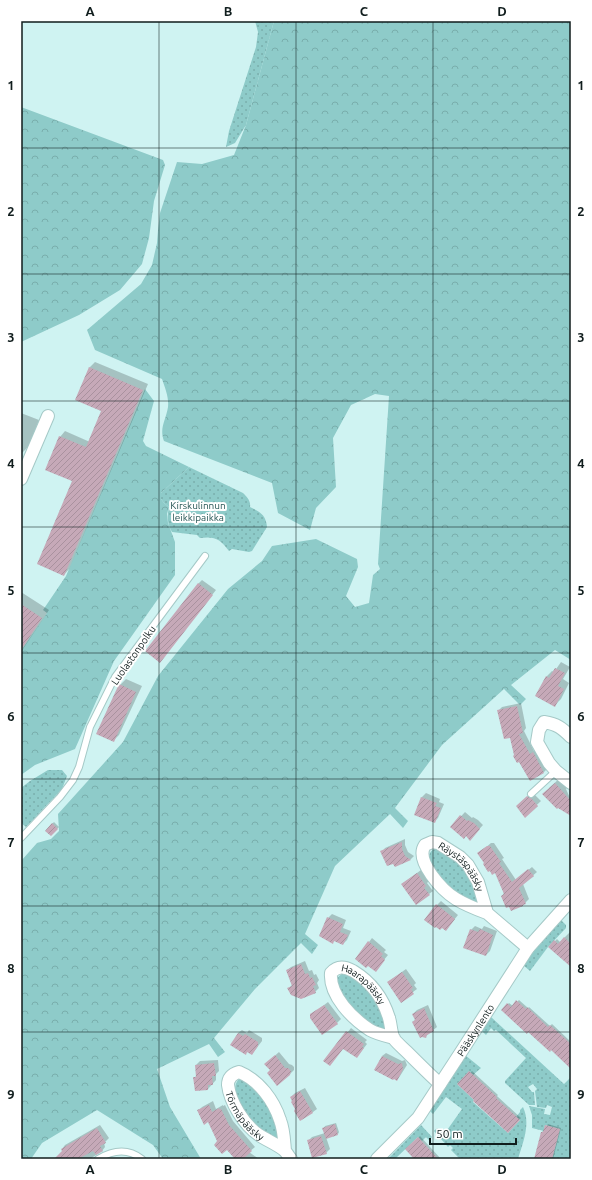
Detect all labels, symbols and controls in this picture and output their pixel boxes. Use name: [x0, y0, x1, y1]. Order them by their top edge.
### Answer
text: A: [85, 4, 95, 18]
text: B: [224, 4, 233, 18]
text: C: [360, 4, 369, 18]
text: D: [497, 4, 507, 18]
text: 1: [7, 78, 15, 92]
text: 1: [577, 78, 585, 92]
text: 2: [7, 204, 15, 218]
text: 2: [577, 204, 585, 218]
text: 3: [7, 330, 15, 344]
text: 3: [577, 330, 585, 344]
text: 4: [7, 456, 15, 470]
text: 4: [577, 456, 585, 470]
park label: Kirskulinnun leikkipaikka: [170, 500, 226, 523]
text: 5: [7, 583, 15, 597]
text: 5: [577, 583, 585, 597]
street label: Luolastonpolku: [109, 624, 158, 687]
text: 6: [7, 709, 15, 723]
text: 6: [577, 709, 585, 723]
text: 7: [7, 835, 15, 849]
text: 7: [577, 835, 585, 849]
street label: Räystäspääsky: [437, 840, 485, 893]
text: 8: [7, 961, 15, 975]
text: 8: [577, 961, 585, 975]
street label: Haarapääsky: [340, 962, 388, 1006]
street label: Pääskynlento: [455, 1002, 497, 1058]
text: 9: [7, 1087, 15, 1101]
text: 9: [577, 1087, 585, 1101]
street label: Törmäpääsky: [223, 1090, 266, 1143]
scale bar: [430, 1120, 516, 1146]
text: 50 m: [436, 1127, 463, 1140]
text: A: [85, 1162, 95, 1176]
text: B: [224, 1162, 233, 1176]
text: C: [360, 1162, 369, 1176]
text: D: [497, 1162, 507, 1176]

